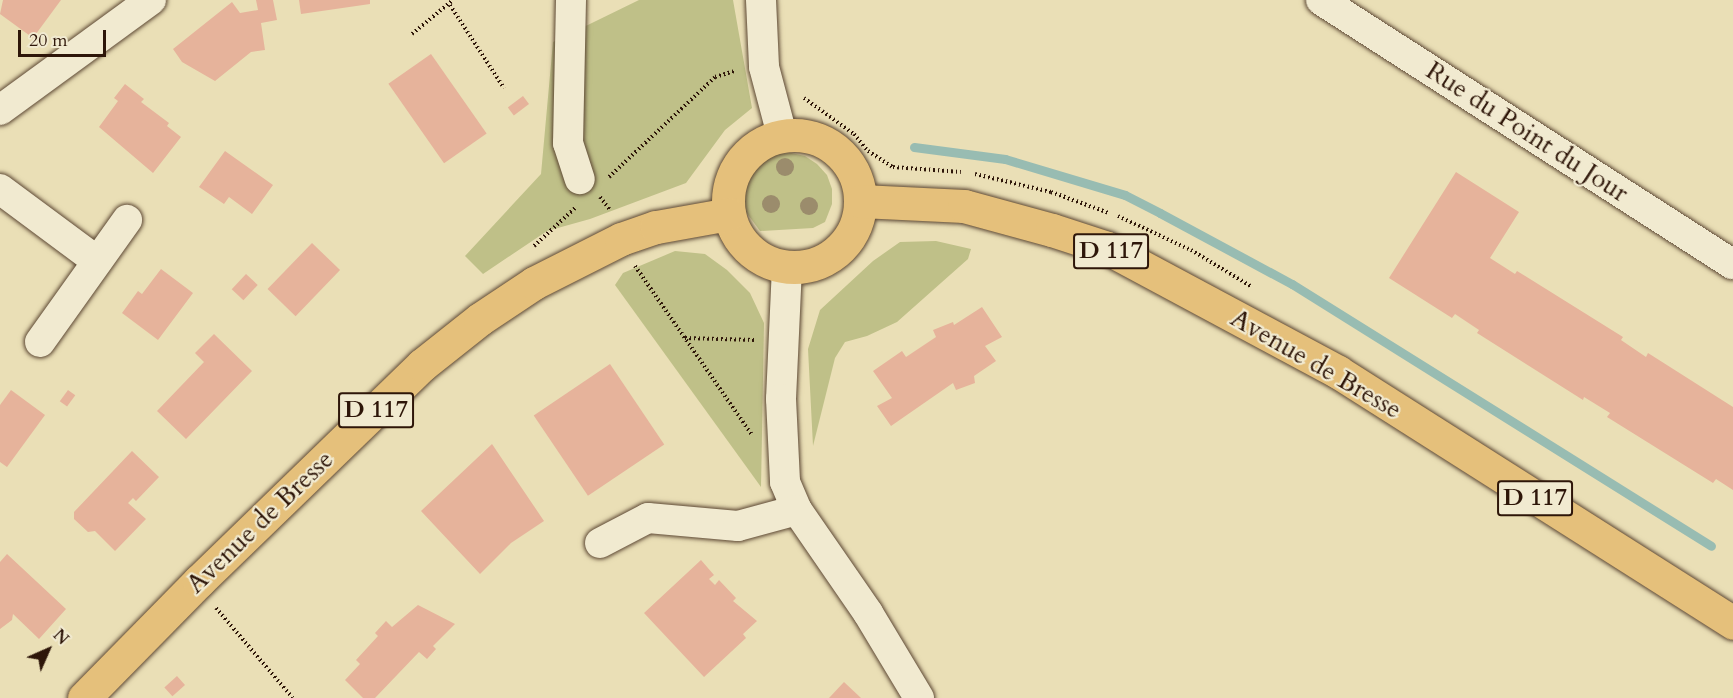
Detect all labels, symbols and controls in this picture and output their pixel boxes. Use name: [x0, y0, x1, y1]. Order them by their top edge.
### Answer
scale bar: [21, 18, 110, 56]
text: 20 m: [29, 28, 68, 53]
street label: Rue du Point du Jour: [1420, 55, 1634, 209]
road number: D 117: [1072, 230, 1150, 272]
street label: Avenue de Bresse: [1225, 302, 1407, 426]
road number: D 117: [337, 389, 415, 431]
street label: Avenue de Bresse: [180, 444, 340, 600]
road number: D 117: [1496, 477, 1574, 519]
north arrow: [18, 620, 78, 680]
text: N: [48, 625, 73, 650]

